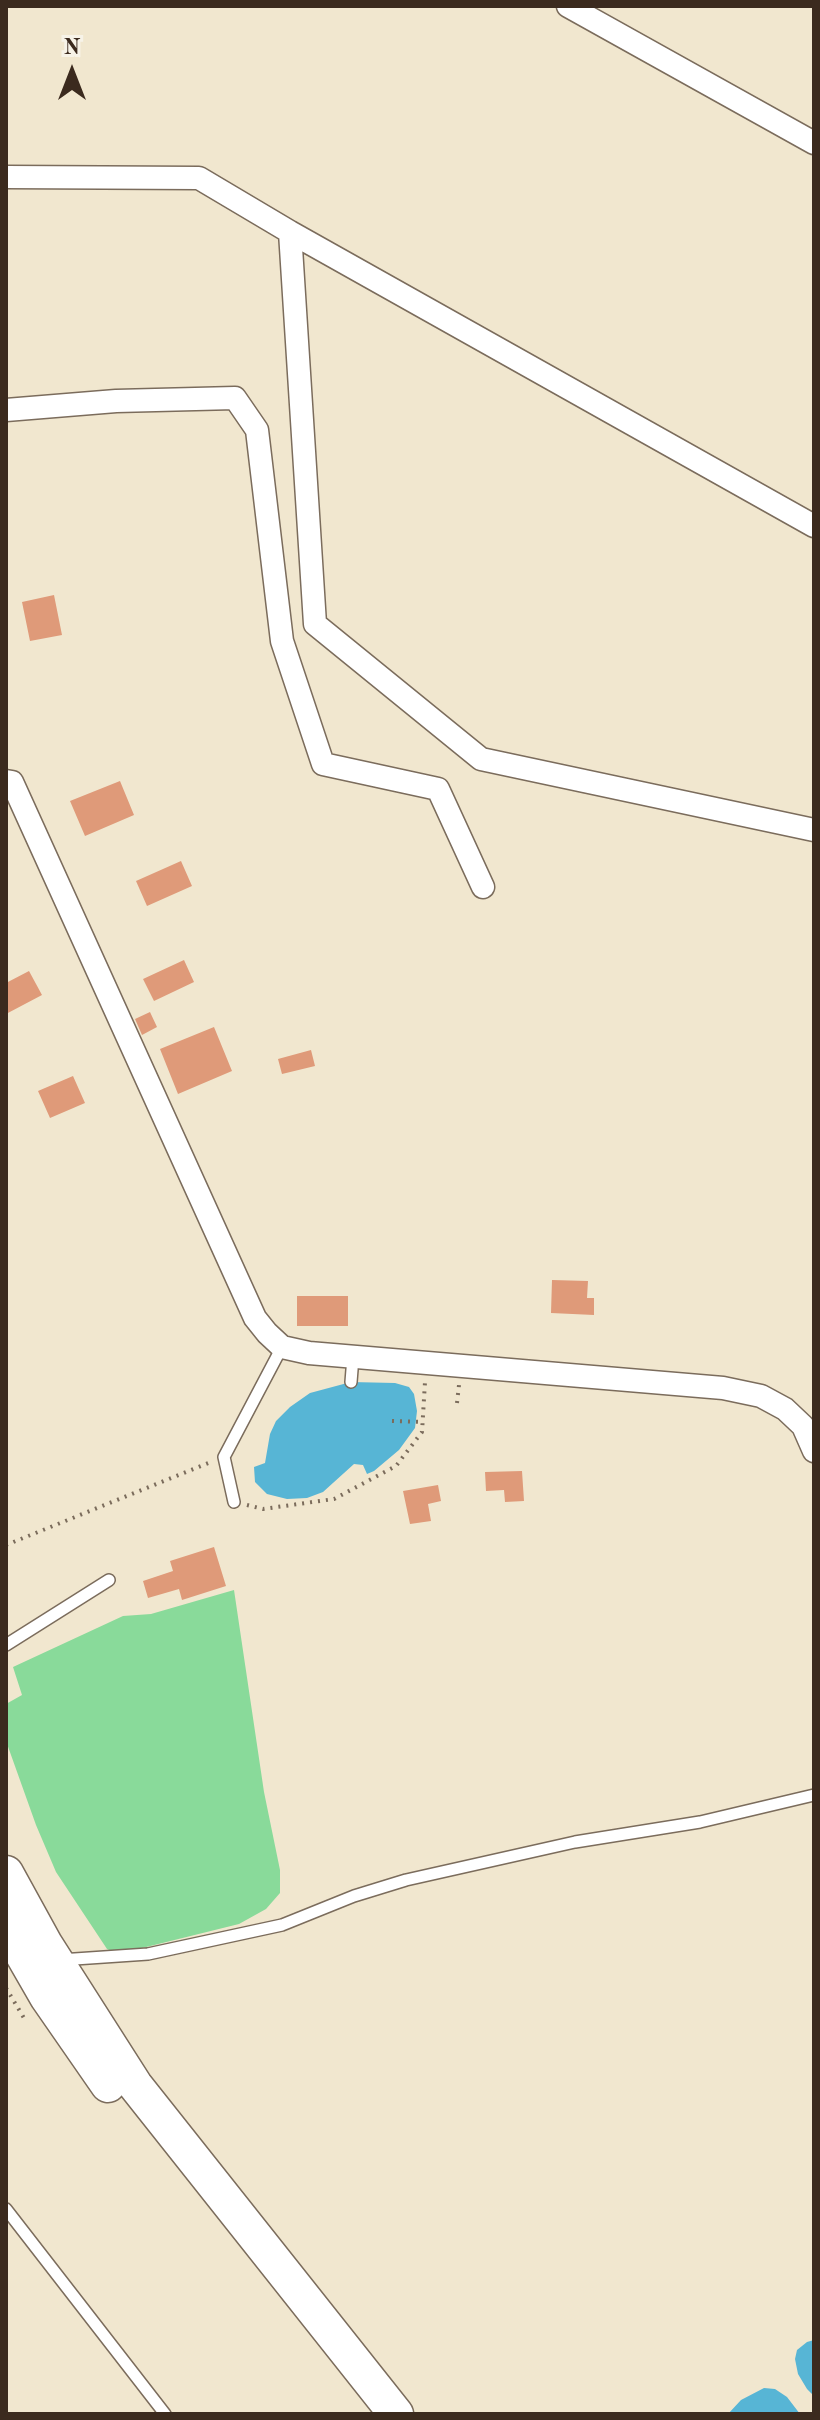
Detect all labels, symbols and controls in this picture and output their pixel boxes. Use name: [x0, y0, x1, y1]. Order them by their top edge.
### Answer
north arrow: [32, 32, 112, 112]
text: N: [64, 37, 80, 59]

